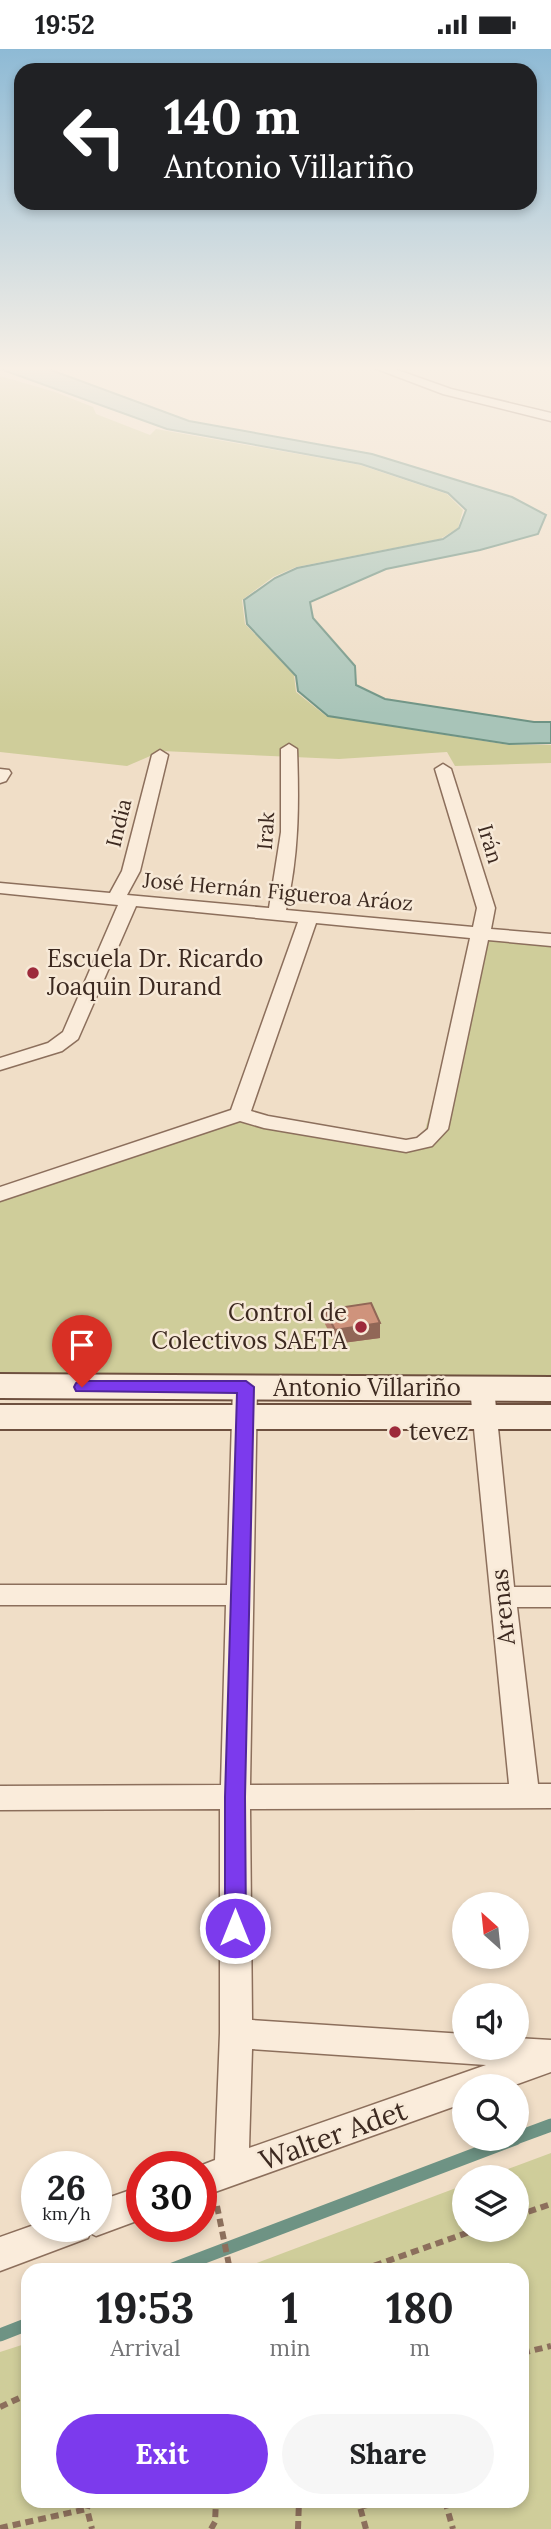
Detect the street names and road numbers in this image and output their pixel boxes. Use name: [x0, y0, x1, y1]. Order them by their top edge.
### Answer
street label: India: [99, 796, 138, 850]
street label: Irak: [251, 810, 280, 851]
street label: Irán: [472, 821, 509, 867]
street label: José Hernán Figueroa Aráoz: [141, 866, 414, 917]
street label: Antonio Villariño: [272, 1372, 461, 1403]
street label: Arenas: [483, 1567, 522, 1648]
street label: Walter Adet: [254, 2092, 412, 2178]

